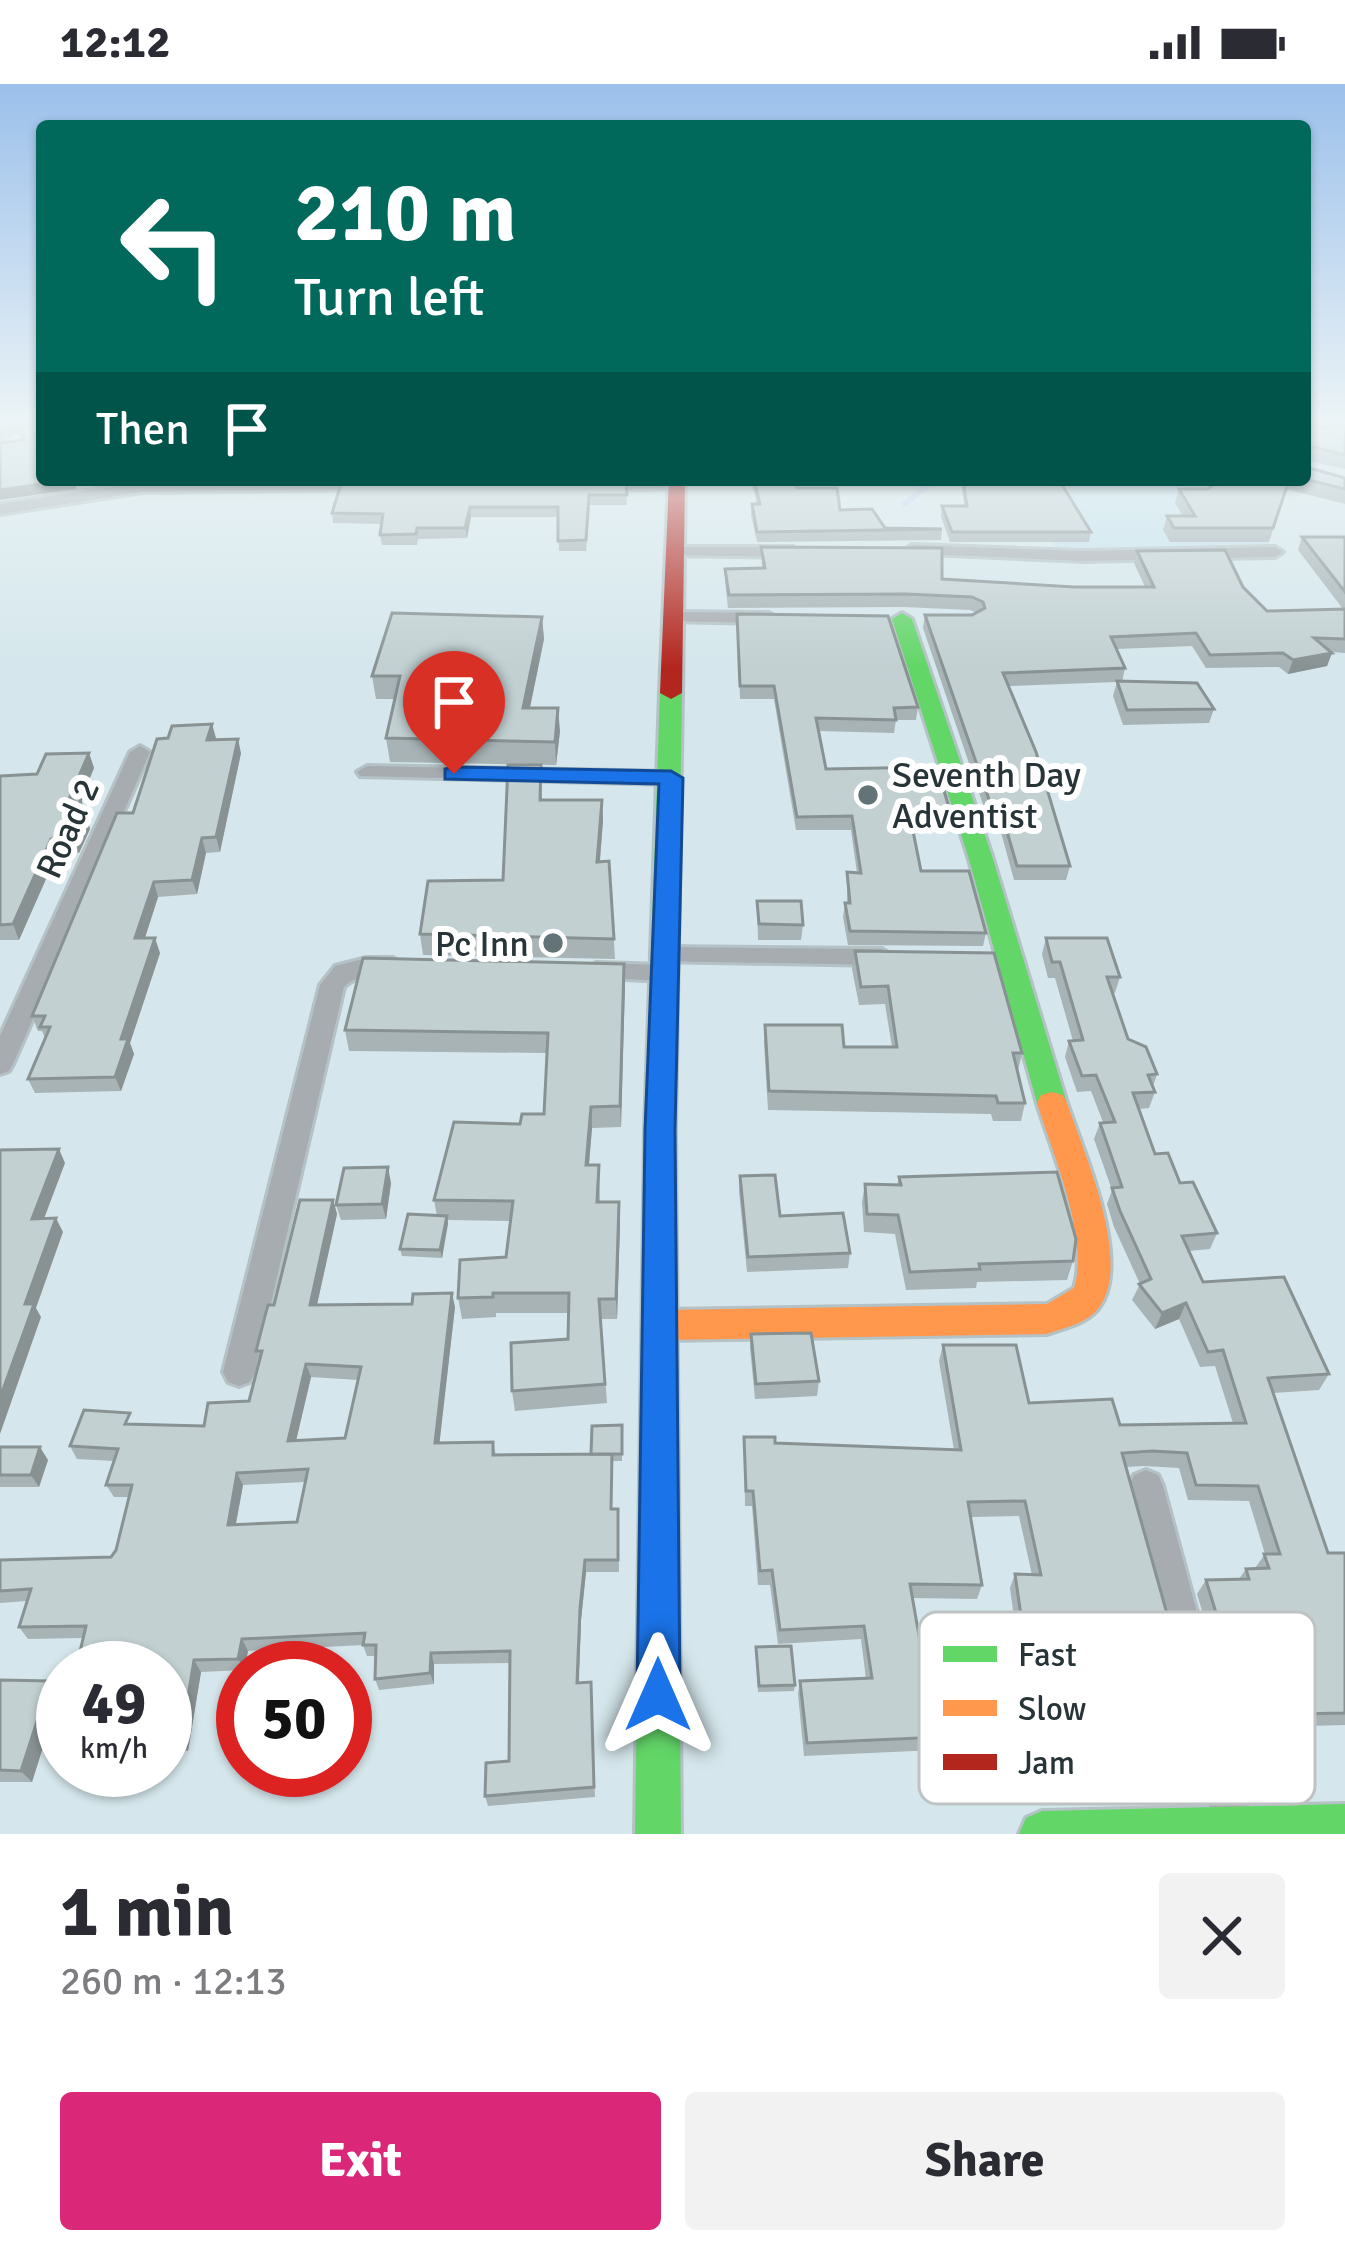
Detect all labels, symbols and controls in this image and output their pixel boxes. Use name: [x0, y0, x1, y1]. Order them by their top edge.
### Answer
text: 12:12: [60, 15, 170, 70]
text: 210 m: [294, 161, 516, 265]
icon: left: [96, 168, 252, 324]
text: Turn left: [294, 264, 484, 331]
icon: arrive: [214, 396, 280, 462]
text: Then: [96, 402, 190, 457]
pin: [403, 651, 505, 774]
icon: arrive: [421, 669, 487, 735]
place label: Seventh Day Adventist: [892, 753, 1081, 839]
street label: Road 2: [27, 772, 110, 885]
marker: Seventh Day Adventist: [855, 782, 881, 808]
place label: Pc Inn: [435, 922, 529, 967]
marker: Pc Inn: [540, 930, 566, 956]
legend: [919, 1612, 1315, 1804]
position arrow: [595, 1632, 721, 1758]
text: Fast: [1018, 1635, 1077, 1676]
speed limit sign: 50: [216, 1641, 372, 1797]
text: 49: [82, 1667, 146, 1741]
text: Slow: [1018, 1689, 1087, 1730]
text: km/h: [80, 1730, 148, 1767]
text: Jam: [1018, 1743, 1075, 1784]
text: 1 min: [60, 1867, 234, 1956]
button: close: [1159, 1873, 1285, 1999]
text: 260 m · 12:13: [60, 1957, 287, 2005]
button: Exit: [60, 2092, 661, 2230]
button: Share: [685, 2092, 1285, 2230]

